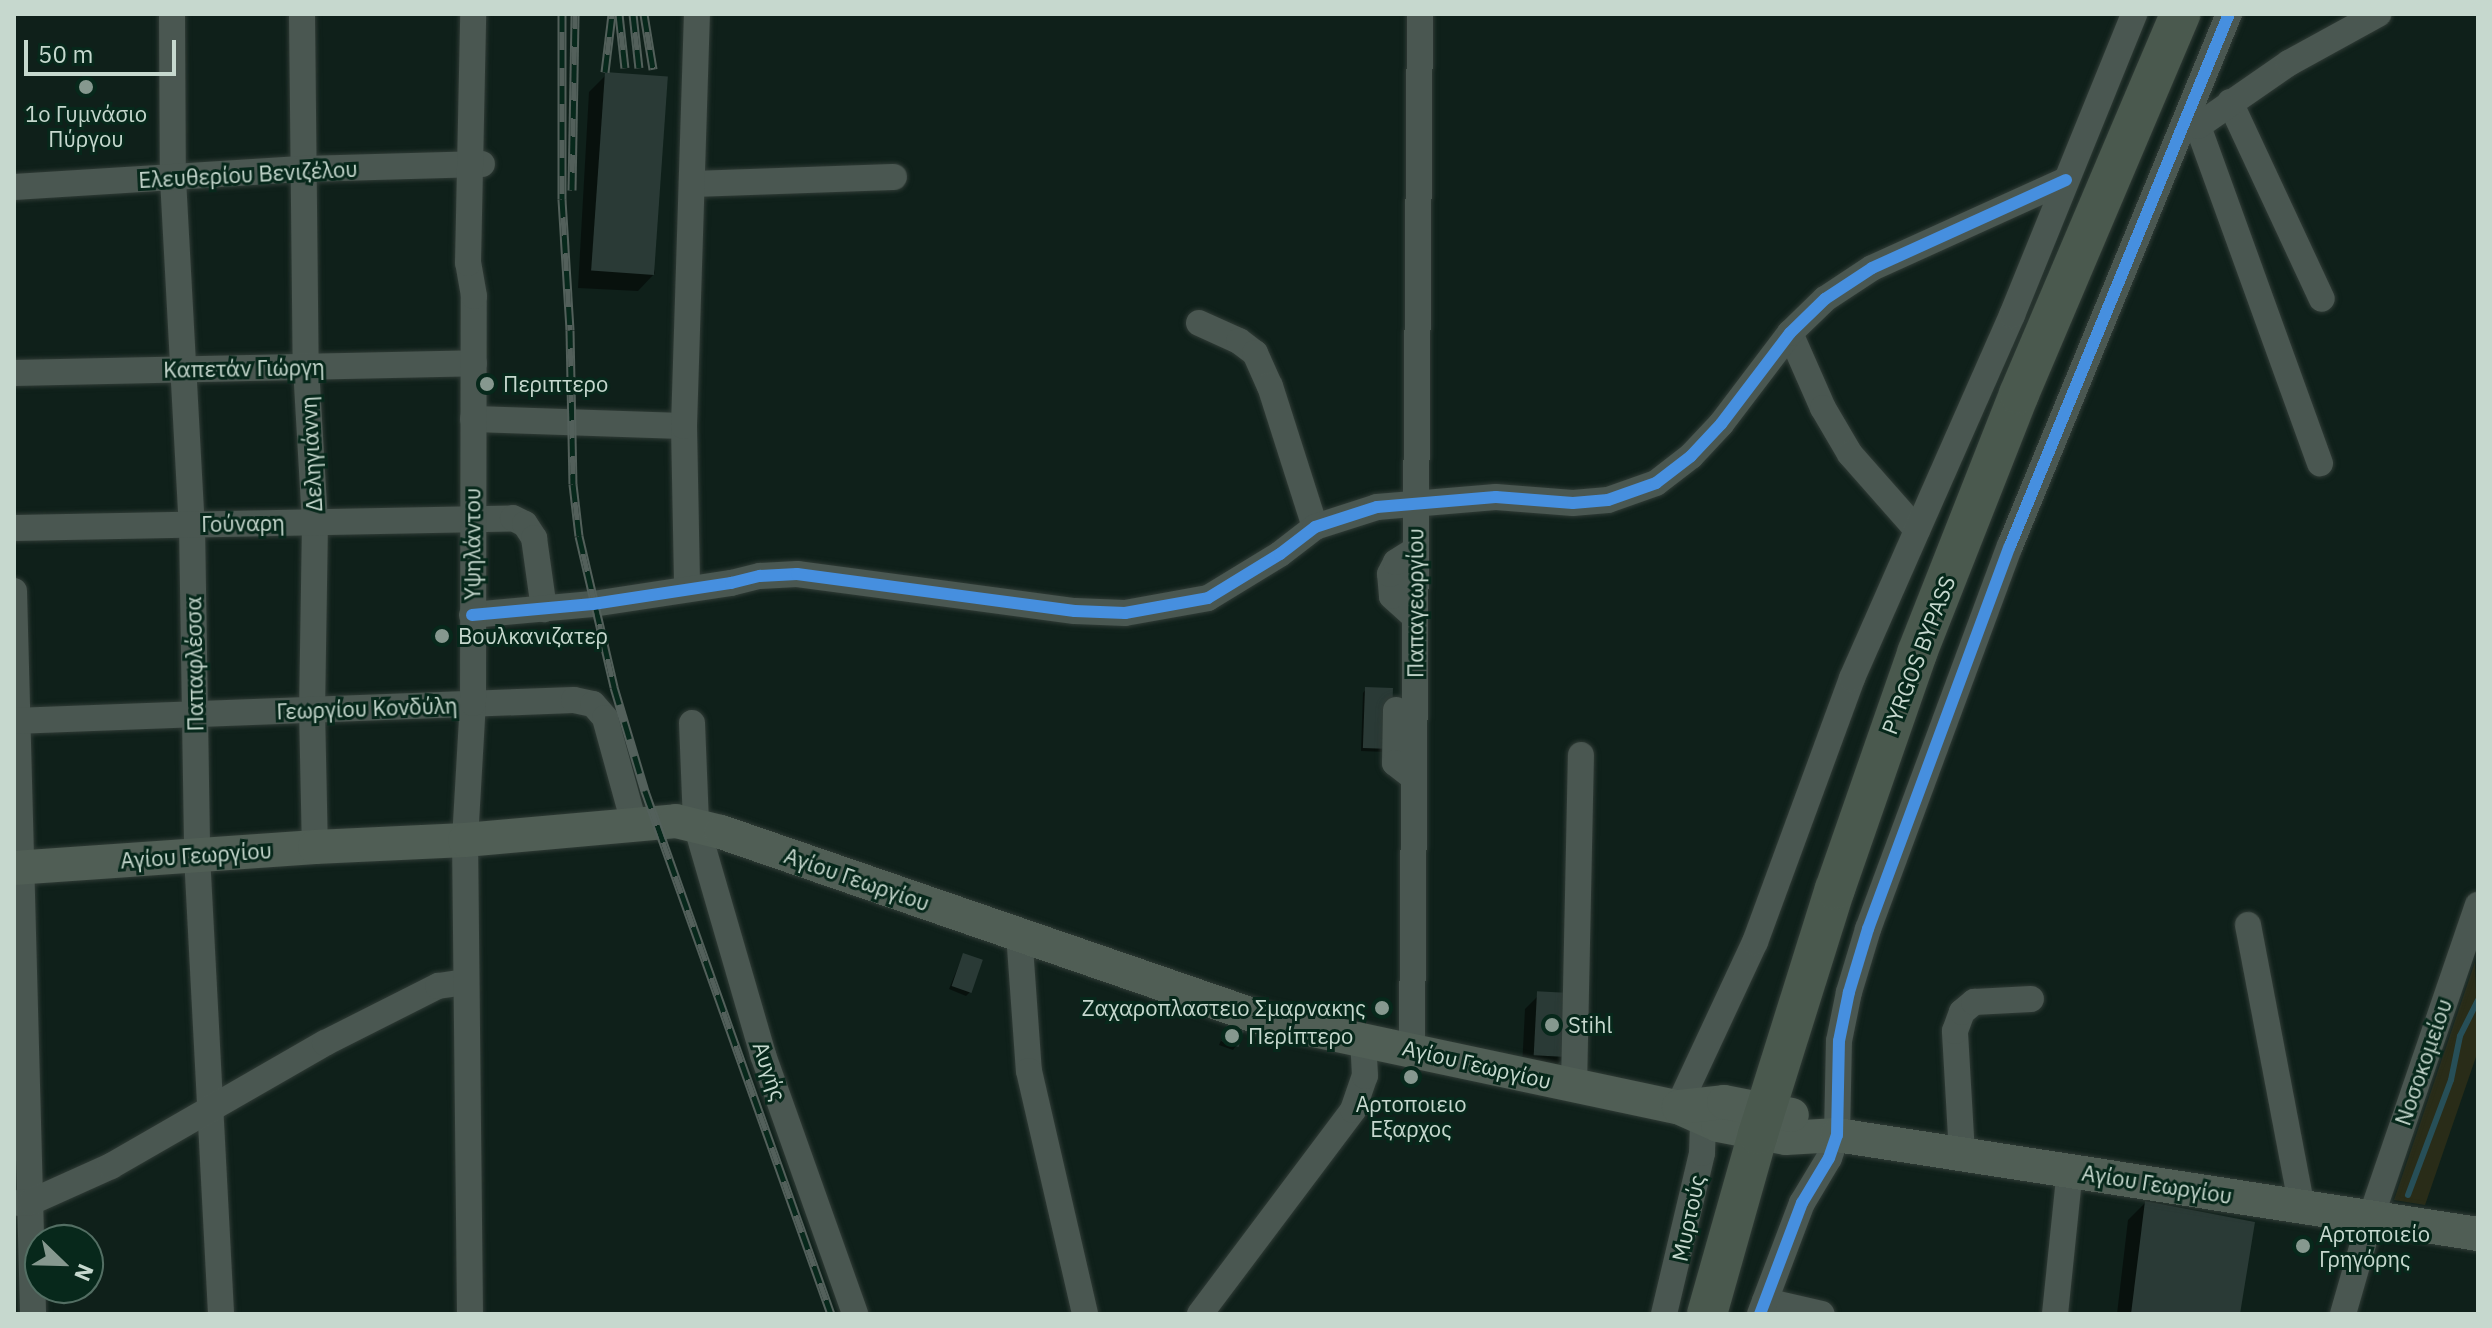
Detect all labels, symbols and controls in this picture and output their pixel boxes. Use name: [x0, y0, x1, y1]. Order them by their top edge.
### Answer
scale bar: [28, 24, 180, 74]
text: 50 m: [38, 38, 93, 70]
marker: 1ο Γυμνάσιο Πύργου: [77, 78, 95, 96]
place label: 1ο Γυμνάσιο Πύργου: [25, 100, 147, 152]
street label: Ελευθερίου Βενιζέλου: [138, 155, 358, 193]
street label: Καπετάν Γιώργη: [163, 353, 325, 383]
place label: Περιπτερο: [503, 371, 608, 397]
marker: Περιπτερο: [478, 375, 496, 393]
street label: Δεληγιάννη: [295, 395, 327, 513]
street label: Υψηλάντου: [459, 488, 485, 600]
street label: Γούναρη: [201, 509, 285, 537]
street label: Παπαγεωργίου: [1402, 528, 1428, 678]
street label: PYRGOS BYPASS: [1876, 572, 1960, 738]
street label: Παπαφλέσσα: [180, 596, 208, 732]
place label: Βουλκανιζατερ: [458, 623, 608, 649]
marker: Βουλκανιζατερ: [433, 627, 451, 645]
street label: Γεωργίου Κονδύλη: [276, 692, 458, 724]
street label: Αγίου Γεωργίου: [119, 837, 273, 873]
street label: Αγίου Γεωργίου: [781, 842, 933, 916]
place label: Ζαχαροπλαστειο Σμαρνακης: [1082, 995, 1366, 1021]
street label: Νοσοκομείου: [2389, 995, 2457, 1129]
marker: Ζαχαροπλαστειο Σμαρνακης: [1373, 999, 1391, 1017]
place label: Stihl: [1568, 1012, 1612, 1038]
marker: Stihl: [1543, 1016, 1561, 1034]
place label: Περίπτερο: [1248, 1023, 1353, 1049]
marker: Περίπτερο: [1223, 1027, 1241, 1045]
street label: Αγίου Γεωργίου: [1400, 1034, 1554, 1094]
street label: Αυγής: [748, 1038, 792, 1104]
marker: Αρτοποιειο Εξαρχος: [1402, 1068, 1420, 1086]
place label: Αρτοποιειο Εξαρχος: [1355, 1090, 1467, 1142]
street label: Αγίου Γεωργίου: [2080, 1159, 2234, 1209]
street label: Μυρτούς: [1666, 1172, 1710, 1264]
place label: Αρτοποιείο Γρηγόρης: [2319, 1220, 2430, 1272]
north arrow: [24, 1224, 104, 1304]
marker: Αρτοποιείο Γρηγόρης: [2294, 1237, 2312, 1255]
text: N: [68, 1260, 101, 1286]

